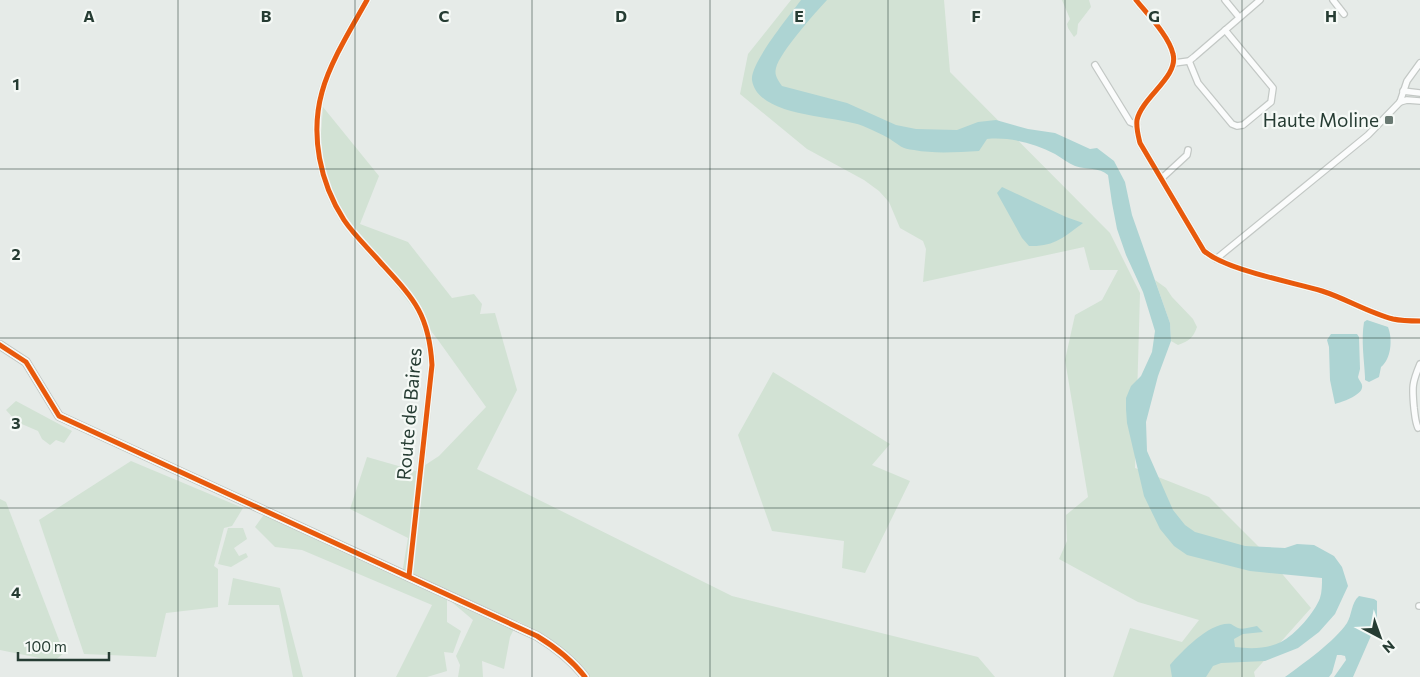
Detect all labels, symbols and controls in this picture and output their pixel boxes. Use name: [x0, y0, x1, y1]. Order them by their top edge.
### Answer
text: A: [83, 6, 95, 25]
text: B: [261, 6, 272, 25]
text: C: [439, 6, 450, 25]
text: D: [615, 6, 627, 25]
text: E: [794, 6, 804, 25]
text: F: [971, 6, 981, 25]
text: G: [1148, 6, 1160, 25]
text: H: [1325, 6, 1337, 25]
text: 1: [12, 74, 20, 93]
place label: Haute Moline: [1263, 108, 1379, 131]
marker: Haute Moline: [1383, 114, 1395, 126]
text: 2: [11, 244, 21, 263]
street label: Route de Baires: [391, 347, 426, 481]
text: 3: [11, 413, 21, 432]
text: 4: [11, 582, 21, 601]
north arrow: [1355, 612, 1405, 662]
scale bar: [18, 630, 109, 662]
text: 100 m: [25, 637, 67, 655]
text: N: [1379, 637, 1398, 657]

